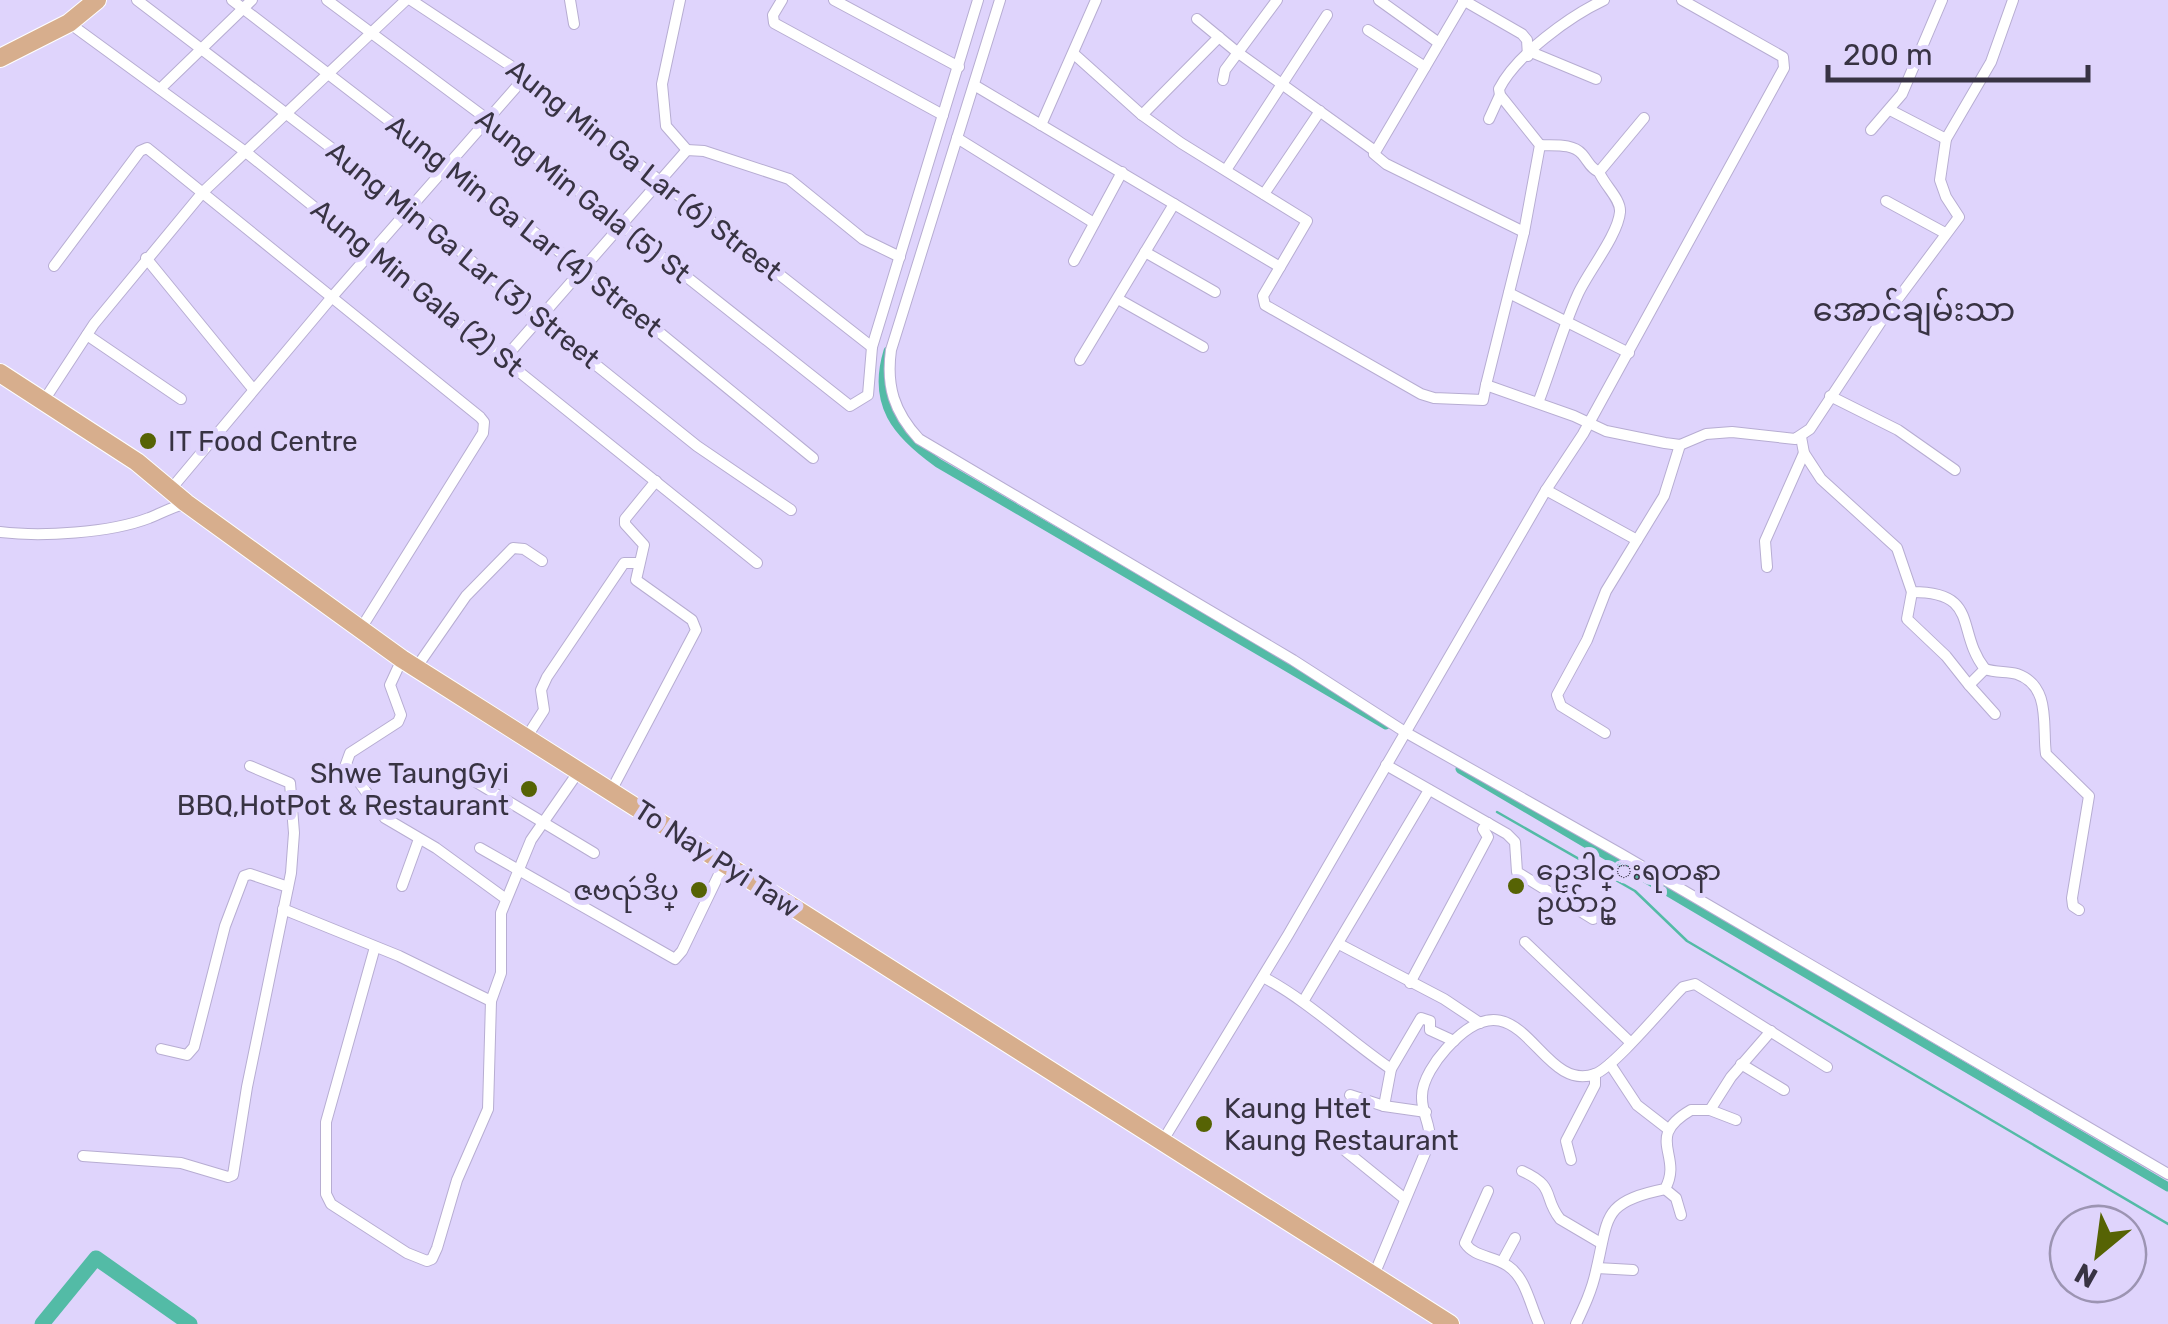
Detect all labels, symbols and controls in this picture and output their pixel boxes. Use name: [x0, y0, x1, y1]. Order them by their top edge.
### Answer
scale bar: [1828, 20, 2088, 82]
text: 200 m: [1843, 37, 1933, 73]
street label: Aung Min Ga Lar (6) Street: [500, 52, 788, 288]
street label: Aung Min Gala (5) St: [469, 102, 697, 290]
street label: Aung Min Ga Lar (4) Street: [380, 108, 668, 344]
street label: Aung Min Ga Lar (3) Street: [320, 135, 606, 375]
street label: Aung Min Gala (2) St: [305, 193, 529, 383]
district label: အောင်ချမ်းသာ: [1813, 287, 2015, 336]
place label: IT Food Centre: [168, 425, 358, 458]
marker: IT Food Centre: [137, 430, 159, 452]
place label: Shwe TaungGyi BBQ,HotPot & Restaurant: [177, 757, 509, 822]
marker: Shwe TaungGyi BBQ,HotPot & Restaurant: [518, 778, 540, 800]
street label: To Nay Pyi Taw: [628, 793, 806, 925]
place label: ဥေဒါင္းရတနာ ဥယ်ာဥ္: [1536, 852, 1721, 925]
place label: ဇဗၺဴဒိပ္: [573, 873, 679, 913]
marker: ဥေဒါင္းရတနာ ဥယ်ာဥ္: [1505, 875, 1527, 897]
marker: ဇဗၺဴဒိပ္: [688, 879, 710, 901]
place label: Kaung Htet Kaung Restaurant: [1224, 1092, 1458, 1157]
marker: Kaung Htet Kaung Restaurant: [1193, 1113, 1215, 1135]
north arrow: [2048, 1204, 2148, 1304]
text: N: [2069, 1256, 2103, 1295]

